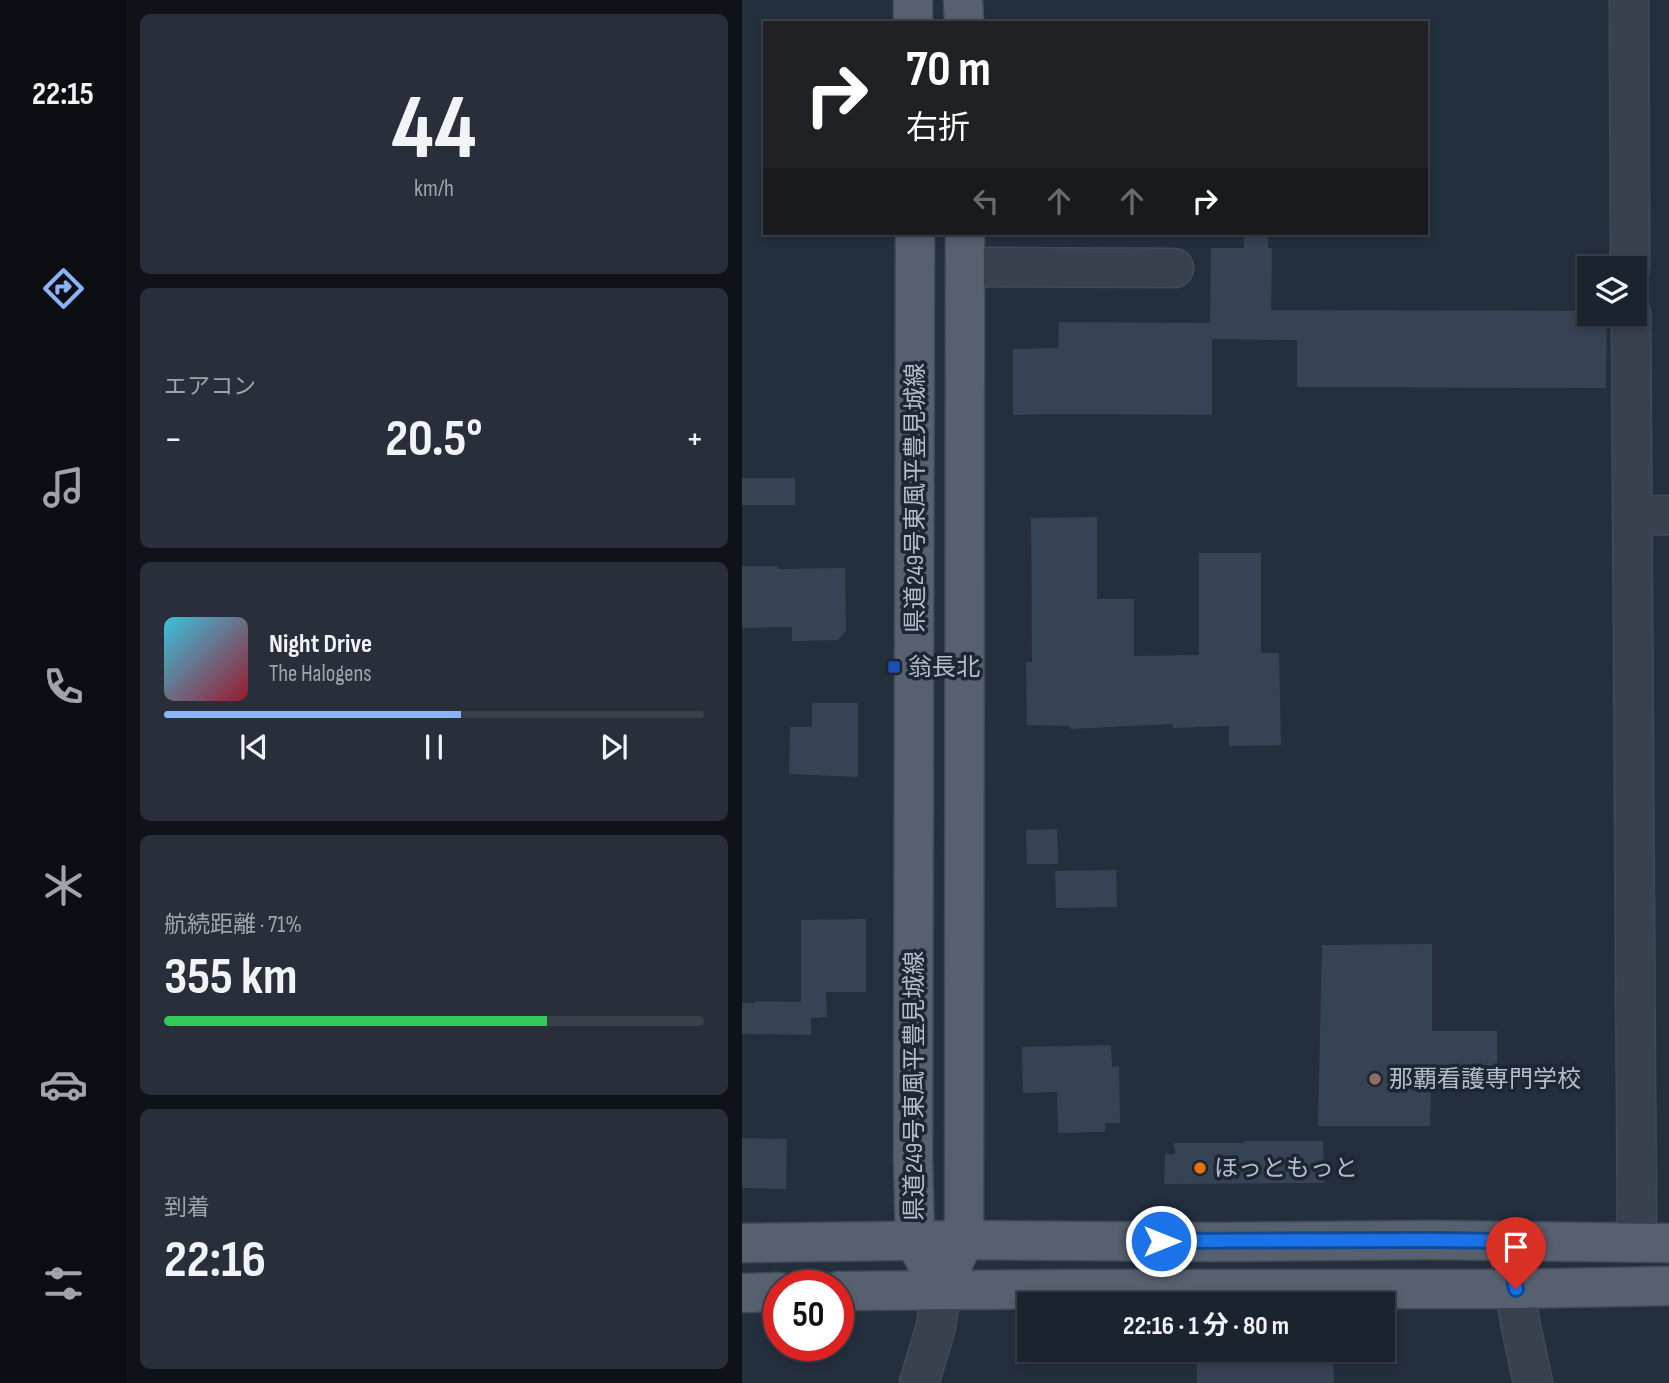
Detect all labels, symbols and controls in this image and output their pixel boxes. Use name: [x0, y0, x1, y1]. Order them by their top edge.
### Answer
text: 70 m: [906, 41, 991, 100]
icon: right: [791, 49, 882, 140]
text: 22:15: [32, 75, 94, 114]
text: 44: [392, 75, 477, 184]
text: 右折: [906, 109, 970, 148]
text: km/h: [414, 175, 454, 203]
icon: left: [967, 182, 1005, 220]
icon: ahead: [1040, 182, 1078, 220]
icon: ahead: [1113, 182, 1151, 220]
icon: right: [1186, 182, 1224, 220]
map controls: [1577, 256, 1647, 326]
button: layers: [1577, 256, 1647, 326]
icon: directions: [39, 264, 88, 313]
street label: 県道249号東風平豊見城線: [901, 363, 930, 633]
text: エアコン: [164, 373, 256, 401]
text: 20.5°: [385, 408, 483, 471]
text: −: [164, 417, 183, 462]
text: +: [685, 417, 704, 462]
icon: music: [39, 463, 88, 512]
text: Night Drive: [269, 629, 372, 660]
place label: 翁長北: [908, 653, 980, 682]
marker: 翁長北: [886, 659, 902, 675]
text: The Halogens: [269, 660, 372, 688]
icon: phone: [39, 662, 88, 711]
icon: previous: [235, 728, 273, 766]
icon: pause: [415, 728, 453, 766]
icon: next: [595, 728, 633, 766]
icon: climate: [39, 861, 88, 910]
text: 航続距離 · 71%: [164, 911, 302, 939]
text: 355 km: [164, 946, 298, 1009]
street label: 県道249号東風平豊見城線: [900, 951, 929, 1221]
icon: car: [39, 1060, 88, 1109]
place label: 那覇看護専門学校: [1389, 1065, 1581, 1094]
marker: 那覇看護専門学校: [1367, 1071, 1383, 1087]
place label: ほっともっと: [1214, 1154, 1358, 1183]
marker: ほっともっと: [1192, 1160, 1208, 1176]
text: 到着: [164, 1194, 210, 1222]
position arrow: [1124, 1204, 1198, 1278]
pin: [1486, 1217, 1546, 1289]
icon: arrive: [1497, 1228, 1535, 1266]
text: 22:16: [164, 1229, 266, 1292]
icon: filters: [39, 1259, 88, 1308]
speed limit sign: 50: [763, 1270, 854, 1361]
text: 22:16 · 1 分 · 80 m: [1123, 1311, 1289, 1342]

